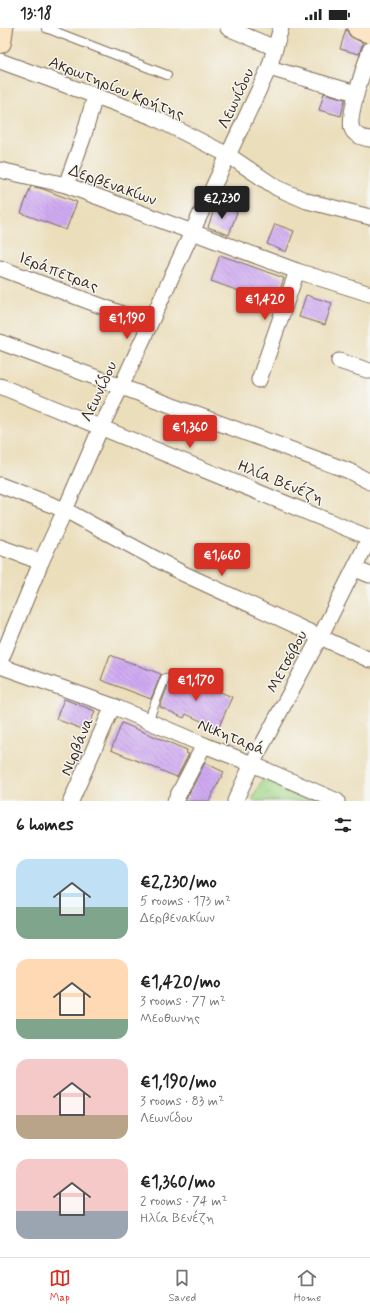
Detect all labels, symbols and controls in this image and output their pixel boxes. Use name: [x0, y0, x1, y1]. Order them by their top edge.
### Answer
text: 13:18: [20, 4, 52, 24]
street label: Ακρωτηρίου Κρήτης: [45, 52, 187, 125]
street label: Λεωνίδου: [213, 65, 260, 132]
street label: Δερβενακίων: [66, 160, 159, 211]
pin: €2,230: [189, 186, 255, 220]
text: €2,230: [203, 190, 241, 207]
street label: Ιεράπετρας: [16, 248, 101, 297]
pin: €1,420: [232, 287, 298, 321]
text: €1,420: [245, 291, 285, 308]
pin: €1,190: [94, 306, 160, 340]
text: €1,190: [109, 310, 145, 327]
street label: Λεωνίδου: [76, 358, 123, 425]
pin: €1,360: [157, 415, 223, 449]
text: €1,360: [172, 419, 208, 436]
street label: Ηλία Βενέζη: [234, 455, 327, 509]
pin: €1,660: [189, 543, 255, 577]
text: €1,660: [203, 547, 241, 564]
street label: Μετσόβου: [262, 627, 313, 697]
pin: €1,170: [163, 668, 229, 702]
text: €1,170: [177, 672, 215, 689]
street label: Νιρβάνα: [56, 714, 99, 779]
street label: Νικηταρά: [195, 714, 268, 760]
text: 6 homes: [16, 814, 74, 836]
icon: filters: [332, 814, 354, 836]
text: €2,230/mo: [140, 871, 217, 893]
icon: home: [48, 875, 96, 923]
text: 5 rooms · 173 m²: [140, 893, 231, 910]
text: Δερβενακίων: [140, 910, 215, 927]
text: €1,420/mo: [140, 971, 221, 993]
icon: home: [48, 975, 96, 1023]
text: 3 rooms · 77 m²: [140, 993, 226, 1010]
text: Μεοθωνης: [140, 1010, 200, 1027]
text: €1,190/mo: [140, 1071, 216, 1093]
icon: home: [48, 1075, 96, 1123]
text: 3 rooms · 83 m²: [140, 1093, 224, 1110]
text: Λεωνίδου: [140, 1110, 192, 1127]
text: €1,360/mo: [140, 1171, 215, 1193]
icon: home: [48, 1175, 96, 1223]
text: 2 rooms · 74 m²: [140, 1193, 227, 1210]
text: Ηλία Βενέζη: [140, 1210, 214, 1227]
tab: Map: [49, 1267, 71, 1305]
tab: Saved: [168, 1267, 196, 1305]
tab: Home: [294, 1267, 321, 1305]

